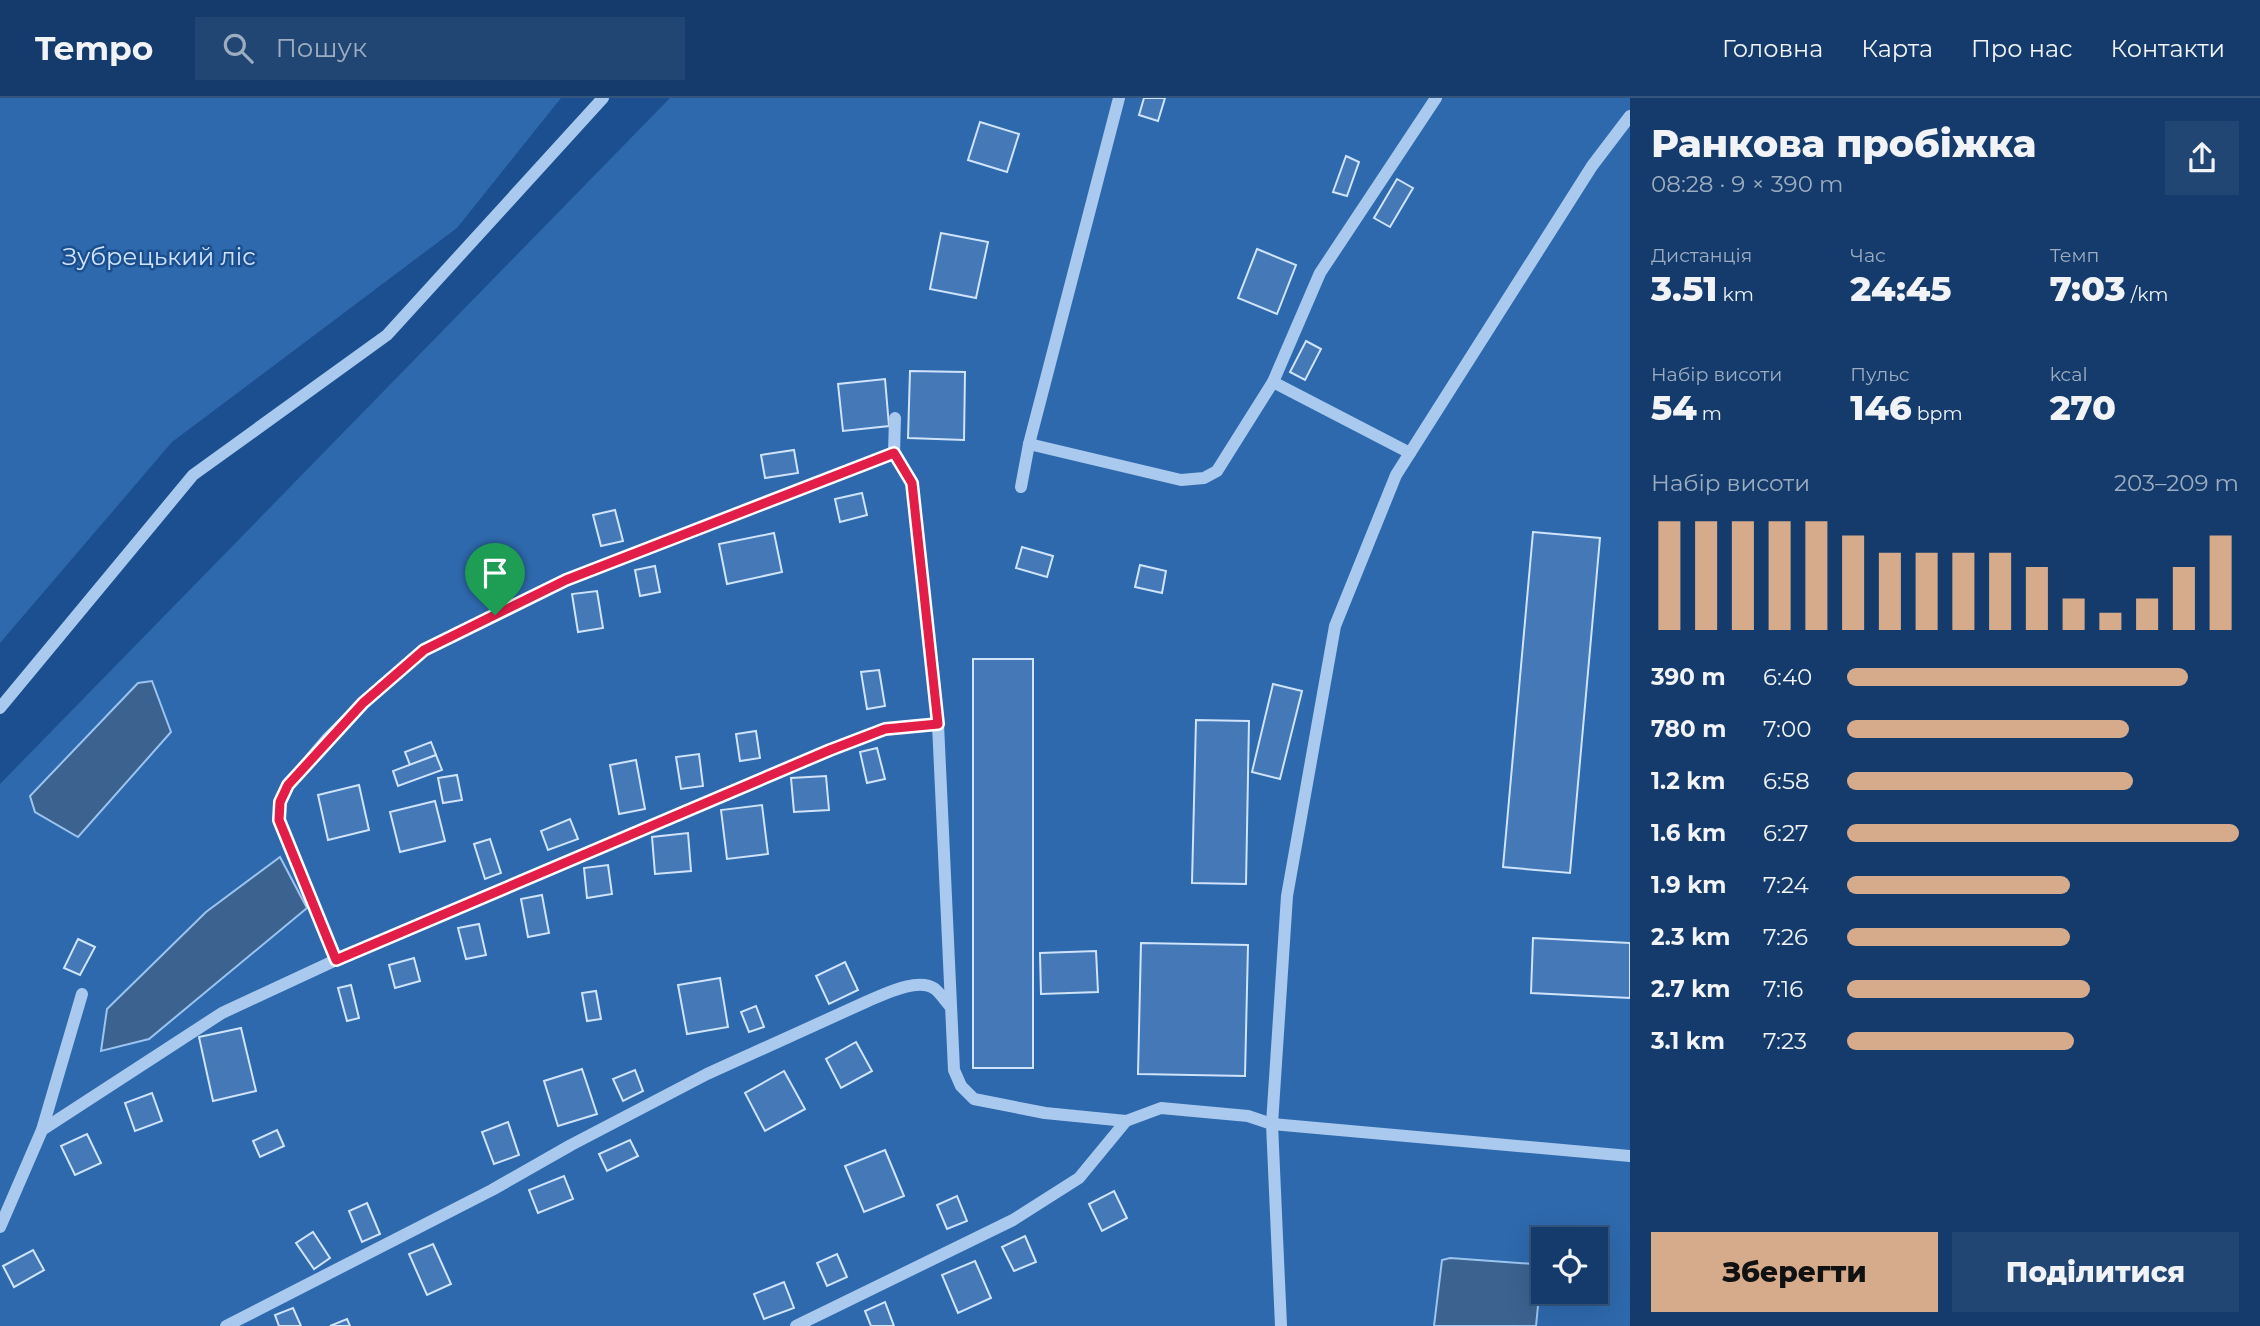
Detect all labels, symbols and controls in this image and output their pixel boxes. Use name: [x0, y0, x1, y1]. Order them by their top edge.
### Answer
search box: [195, 17, 685, 80]
text: Tempo: [35, 28, 153, 68]
icon: search: [219, 29, 257, 67]
text: Пошук: [275, 32, 367, 64]
text: Головна: [1722, 34, 1823, 63]
text: Карта: [1861, 34, 1933, 63]
text: Про нас: [1971, 34, 2073, 63]
text: Контакти: [2111, 34, 2225, 63]
text: Ранкова пробіжка: [1651, 120, 2036, 167]
button: share: [2165, 121, 2239, 195]
text: 08:28 · 9 × 390 m: [1651, 170, 1843, 198]
park label: Зубрецький ліс: [62, 242, 256, 271]
text: Дистанція: [1651, 244, 1752, 267]
text: Час: [1850, 244, 1886, 267]
text: Темп: [2050, 244, 2099, 267]
text: 3.51: [1651, 267, 1717, 310]
text: 24:45: [1850, 267, 1952, 310]
text: 7:03: [2050, 267, 2126, 310]
text: km: [1717, 283, 1754, 306]
text: /km: [2126, 283, 2169, 306]
text: Набір висоти: [1651, 363, 1782, 386]
text: Пульс: [1850, 363, 1910, 386]
text: kcal: [2050, 363, 2088, 386]
text: 54: [1651, 386, 1697, 429]
text: 146: [1850, 386, 1912, 429]
text: 270: [2050, 386, 2116, 429]
text: m: [1697, 402, 1722, 425]
text: bpm: [1912, 402, 1963, 425]
text: Набір висоти: [1651, 469, 1810, 497]
text: 203–209 m: [2114, 469, 2239, 497]
pin: [465, 543, 525, 615]
icon: arrive: [476, 554, 514, 592]
text: 390 m: [1651, 663, 1726, 691]
text: 6:40: [1763, 663, 1812, 691]
text: 780 m: [1651, 715, 1726, 743]
text: 7:00: [1763, 715, 1811, 743]
text: 1.2 km: [1651, 767, 1725, 795]
text: 6:58: [1763, 767, 1810, 795]
text: 1.6 km: [1651, 819, 1726, 847]
text: 6:27: [1763, 819, 1808, 847]
text: 1.9 km: [1651, 871, 1726, 899]
text: 7:24: [1763, 871, 1809, 899]
text: 2.3 km: [1651, 923, 1730, 951]
text: 7:26: [1763, 923, 1808, 951]
text: 2.7 km: [1651, 975, 1730, 1003]
text: 7:16: [1763, 975, 1803, 1003]
text: 3.1 km: [1651, 1027, 1725, 1055]
text: 7:23: [1763, 1027, 1807, 1055]
map controls: [1531, 1227, 1608, 1304]
button: locate: [1531, 1227, 1608, 1304]
button: Зберегти: [1651, 1232, 1938, 1312]
button: Поділитися: [1952, 1232, 2239, 1312]

